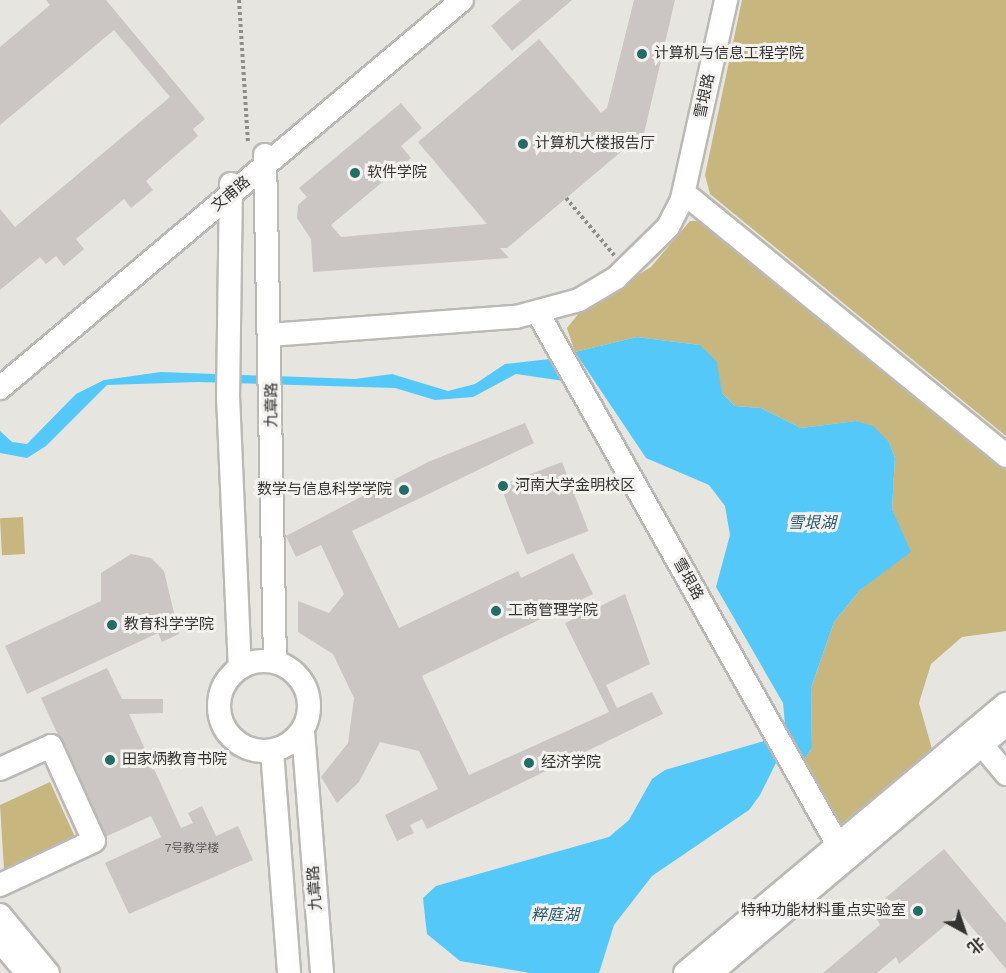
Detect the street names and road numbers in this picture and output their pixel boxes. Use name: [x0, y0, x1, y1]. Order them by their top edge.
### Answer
street label: 雪垠路: [692, 72, 718, 120]
street label: 文甫路: [208, 173, 254, 215]
street label: 九章路: [263, 383, 281, 427]
street label: 雪垠路: [669, 555, 707, 603]
street label: 九章路: [304, 865, 326, 911]

